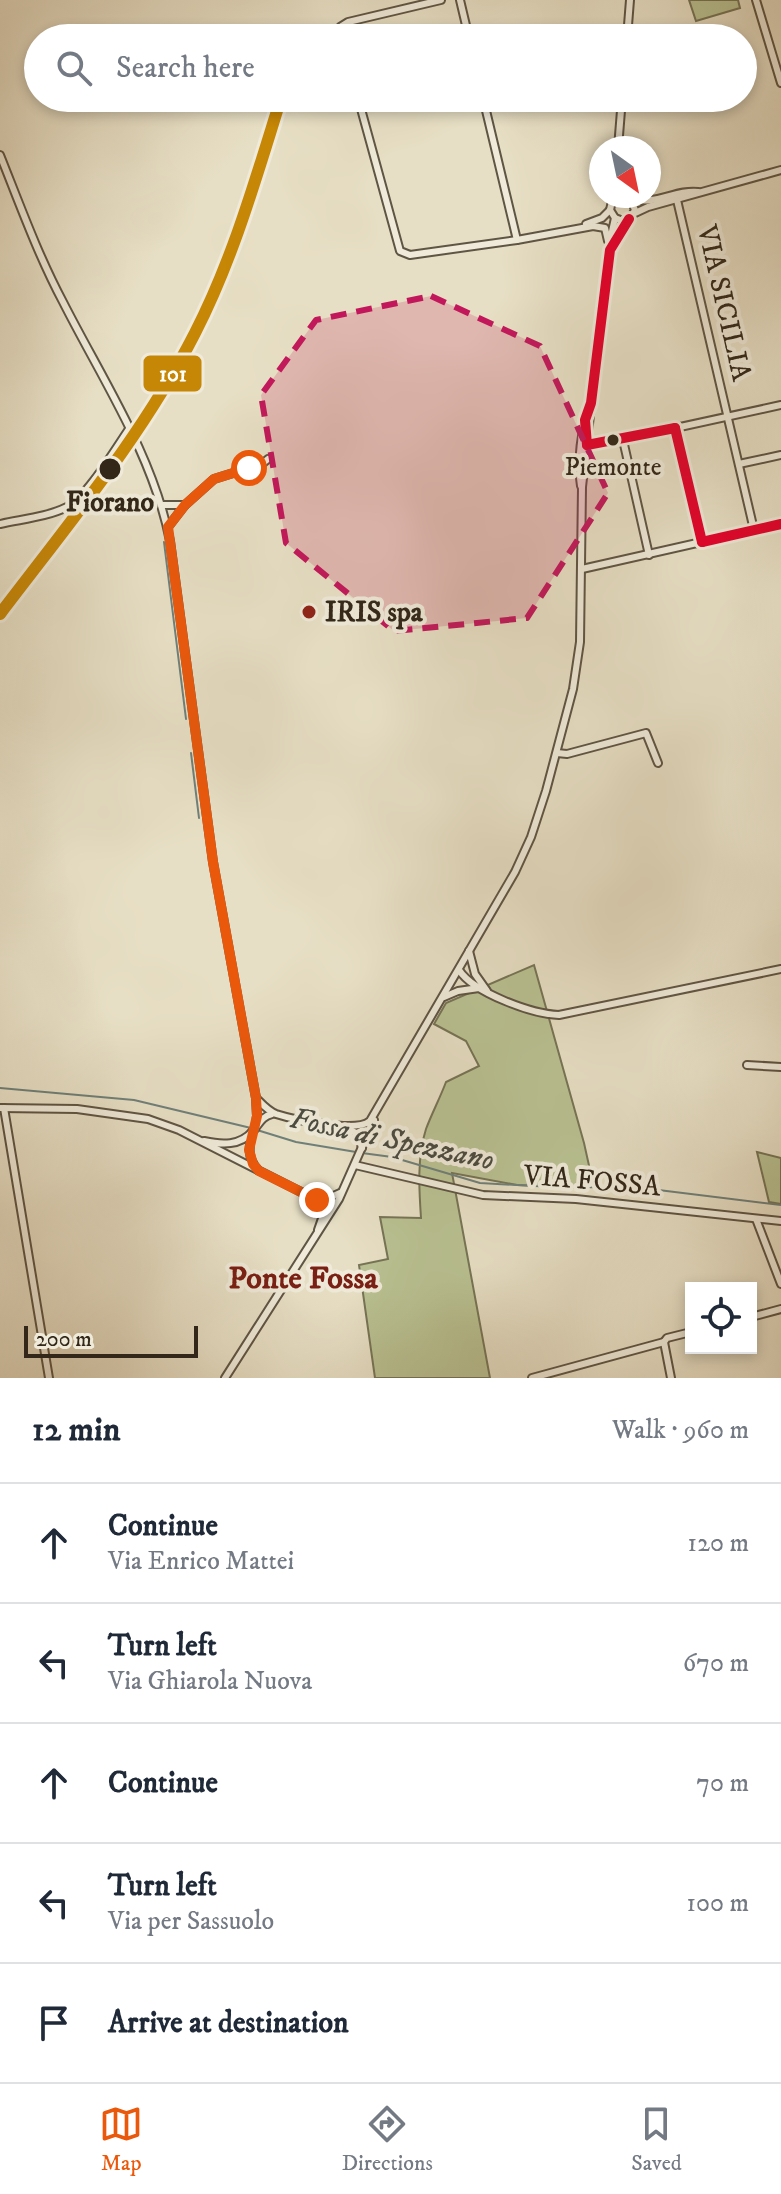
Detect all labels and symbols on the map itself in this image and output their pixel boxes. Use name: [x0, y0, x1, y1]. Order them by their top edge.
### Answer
north arrow: [589, 136, 661, 208]
street label: VIA SICILIA: [689, 221, 759, 385]
line badge: 101: [142, 354, 203, 393]
text: 101: [159, 361, 187, 388]
marker: Piemonte: [605, 432, 621, 448]
route start: [231, 450, 267, 486]
place label: Piemonte: [564, 451, 662, 484]
marker: Fiorano: [97, 456, 123, 482]
place label: Fiorano: [66, 485, 155, 520]
place label: IRIS spa: [325, 595, 424, 630]
marker: IRIS spa: [300, 603, 318, 621]
water label: Fossa di Spezzano: [287, 1100, 497, 1180]
street label: VIA FOSSA: [521, 1157, 663, 1205]
route end: [299, 1182, 335, 1218]
district label: Ponte Fossa: [228, 1259, 378, 1299]
scale bar: [24, 1322, 198, 1358]

